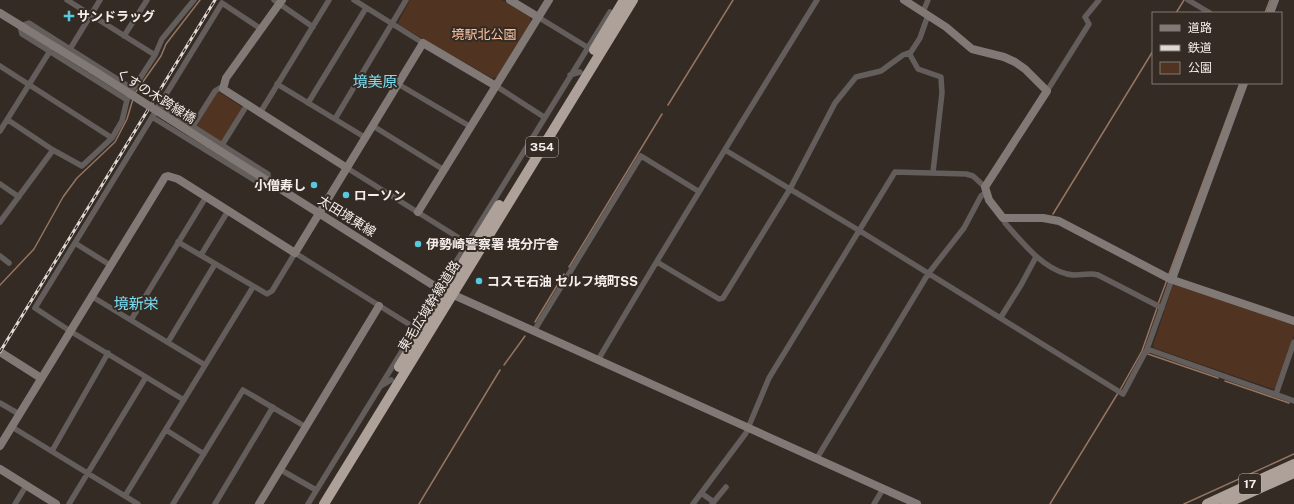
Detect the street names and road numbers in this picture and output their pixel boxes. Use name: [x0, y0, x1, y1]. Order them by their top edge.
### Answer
street label: くすの木跨線橋: [113, 66, 199, 126]
road number: 354: [526, 137, 558, 157]
street label: 太田境東線: [315, 192, 379, 240]
street label: 東毛広域幹線道路: [395, 258, 463, 354]
road number: 17: [1239, 474, 1261, 494]

